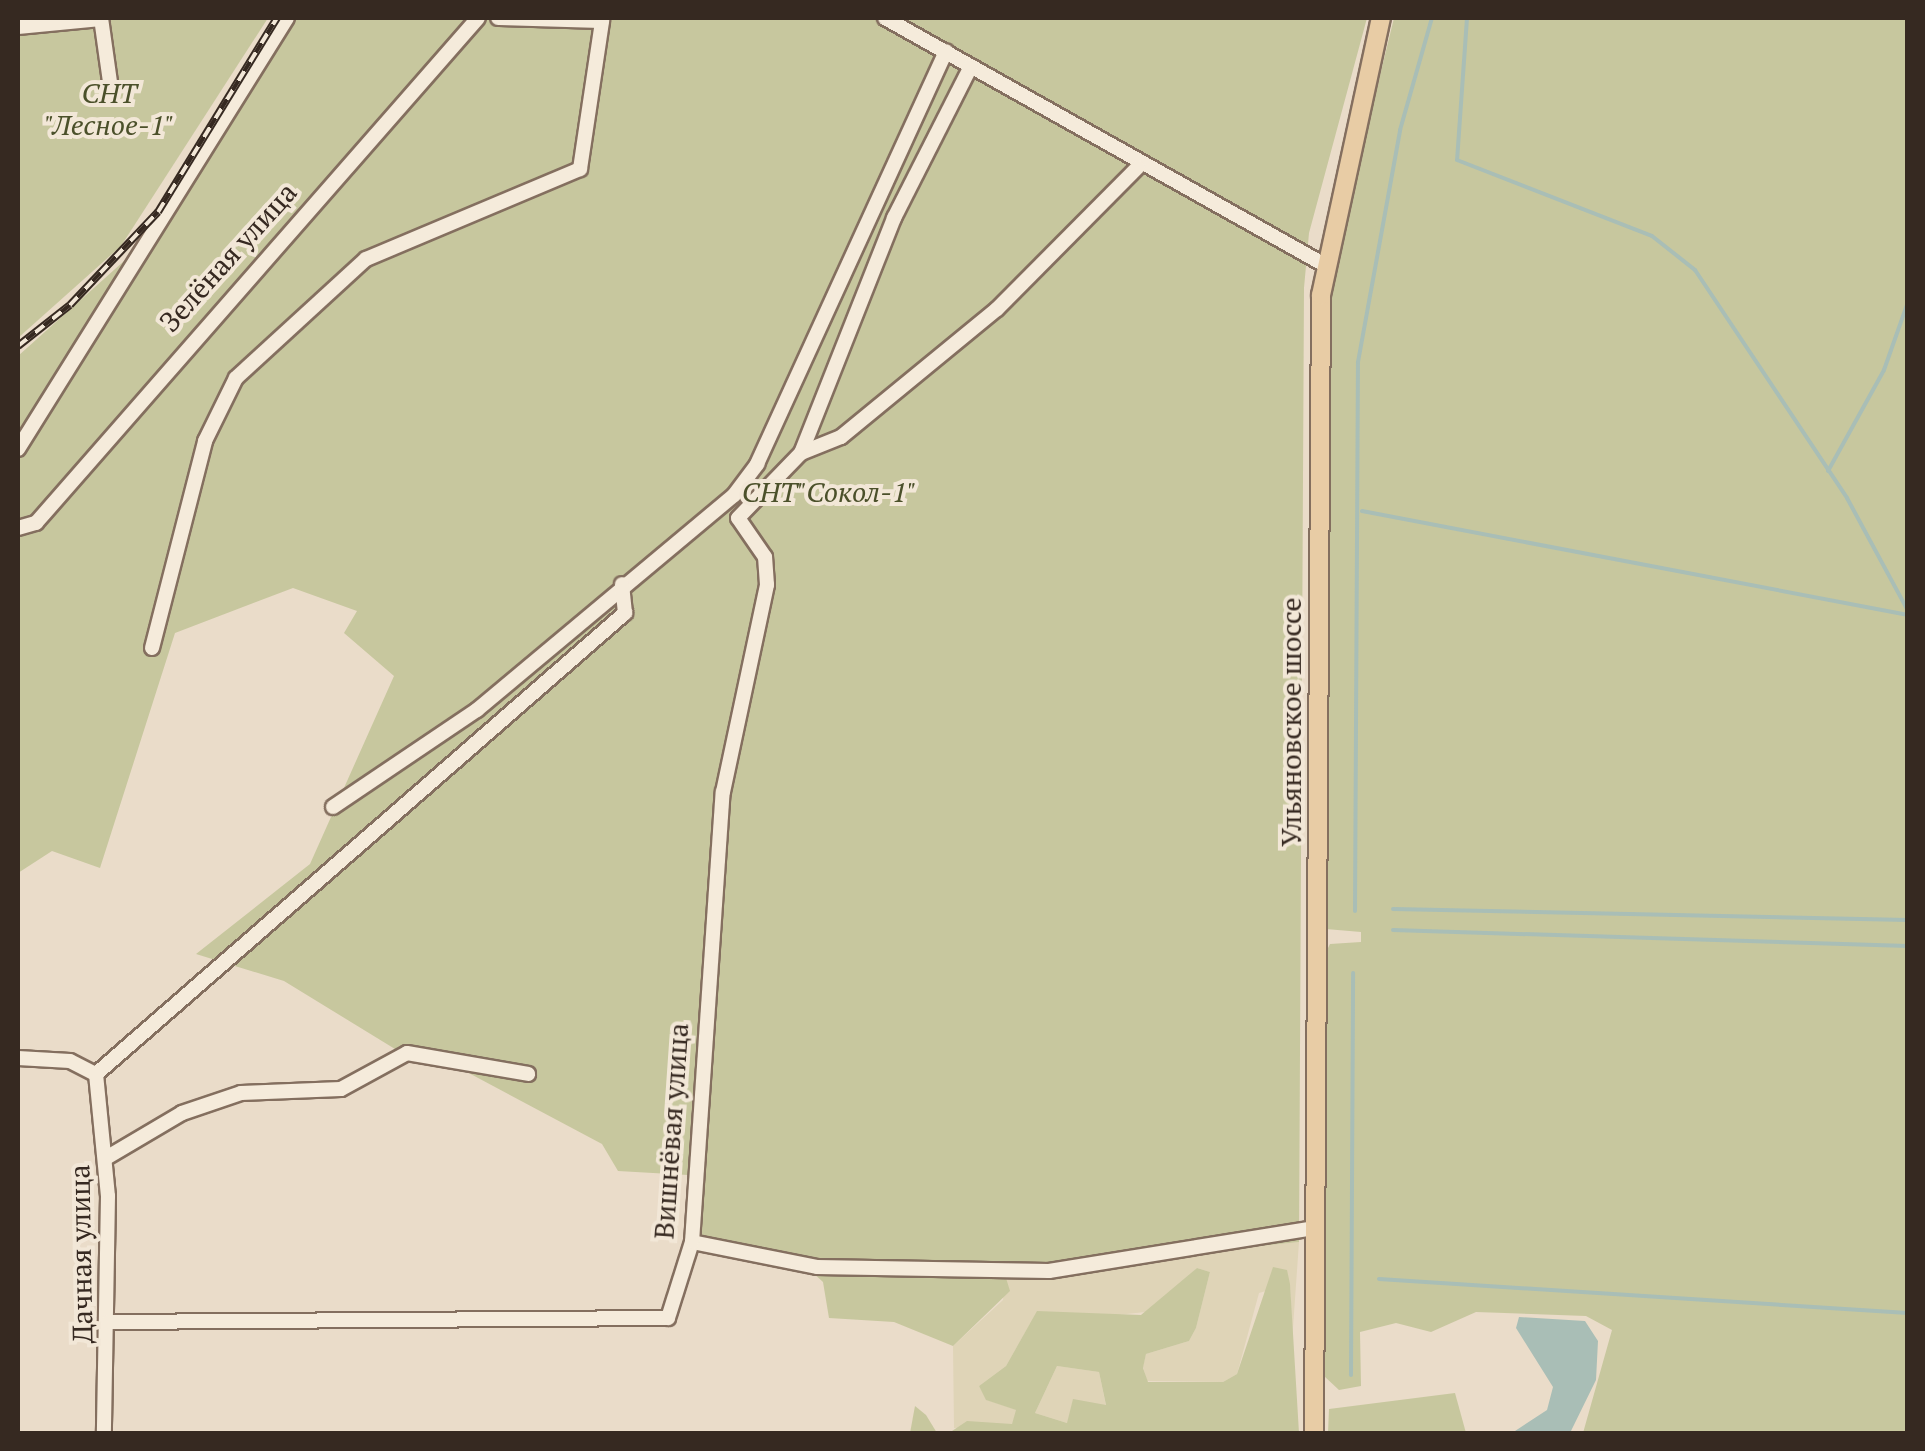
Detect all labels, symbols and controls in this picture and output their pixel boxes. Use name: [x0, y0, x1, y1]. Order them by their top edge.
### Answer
park label: СНТ "Лесное-1": [44, 76, 174, 142]
street label: Зелёная улица: [152, 176, 304, 338]
park label: СНТ"Сокол-1": [742, 475, 916, 509]
street label: Ульяновское шоссе: [1274, 597, 1308, 847]
street label: Вишнёвая улица: [647, 1022, 695, 1240]
street label: Дачная улица: [63, 1164, 99, 1344]

